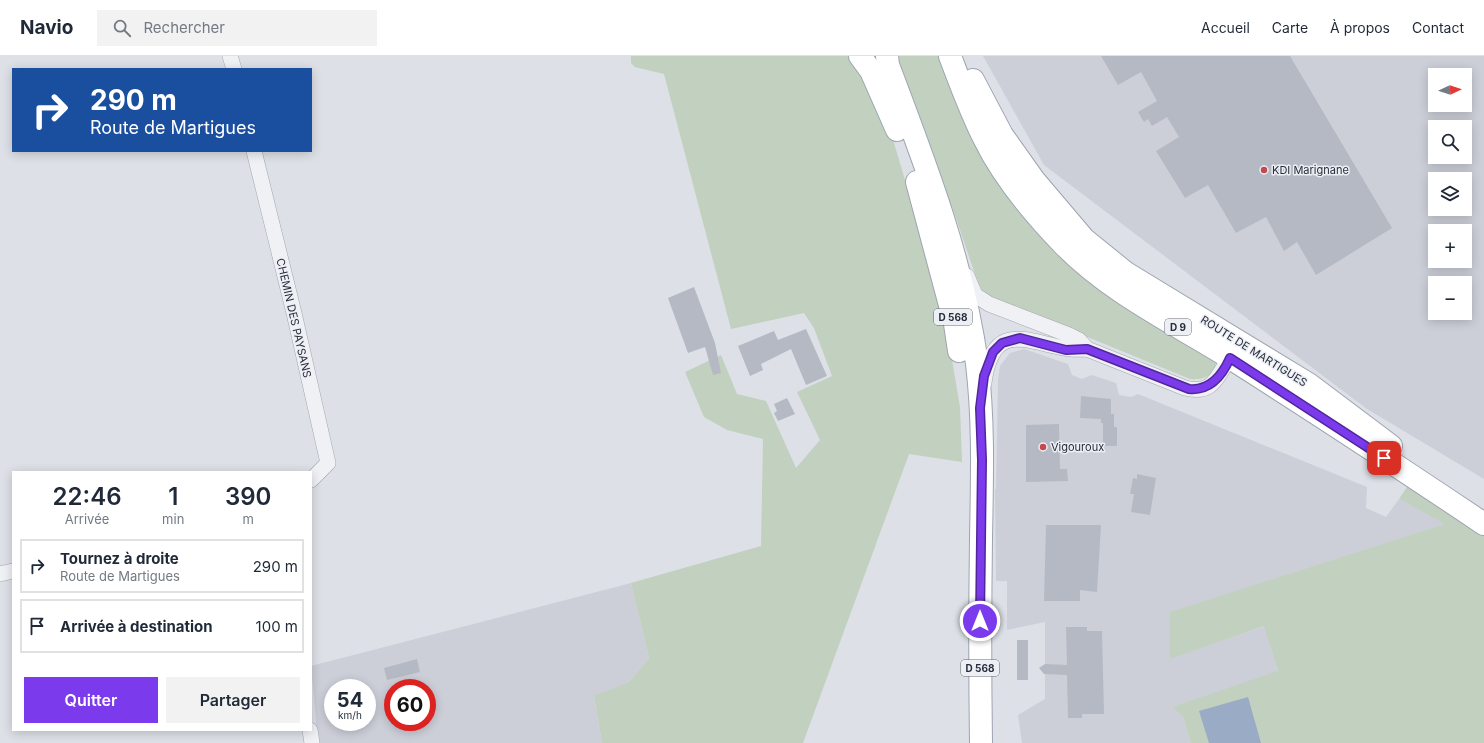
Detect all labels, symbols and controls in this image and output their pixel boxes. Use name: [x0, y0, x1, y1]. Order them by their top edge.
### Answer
search box: [97, 10, 377, 46]
text: Navio: [20, 16, 73, 39]
icon: search: [111, 17, 133, 39]
text: Rechercher: [143, 18, 225, 37]
text: Accueil: [1201, 19, 1250, 36]
text: Carte: [1272, 19, 1308, 36]
text: À propos: [1330, 19, 1390, 36]
text: Contact: [1412, 19, 1464, 36]
north arrow: [1428, 68, 1472, 112]
map controls: [1428, 68, 1472, 320]
text: 290 m: [90, 83, 177, 117]
icon: right: [24, 84, 76, 136]
text: Route de Martigues: [90, 117, 256, 138]
button: search: [1428, 120, 1472, 164]
place label: KDI Marignane: [1272, 163, 1349, 177]
marker: KDI Marignane: [1259, 165, 1269, 175]
button: layers: [1428, 172, 1472, 216]
button: +: [1428, 224, 1472, 268]
street label: CHEMIN DES PAYSANS: [273, 257, 315, 379]
button: −: [1428, 276, 1472, 320]
road number: D 568: [934, 309, 972, 325]
street label: ROUTE DE MARTIGUES: [1198, 313, 1310, 389]
road number: D 9: [1165, 319, 1191, 335]
place label: Vigouroux: [1051, 440, 1104, 454]
pin: [1367, 441, 1401, 475]
marker: Vigouroux: [1038, 442, 1048, 452]
icon: arrive: [1373, 447, 1395, 469]
text: 22:46: [53, 482, 122, 511]
text: 1: [168, 482, 178, 511]
text: 390: [225, 482, 271, 511]
text: Arrivée: [65, 511, 109, 527]
text: min: [162, 511, 184, 527]
text: m: [242, 511, 254, 527]
text: Tournez à droite: [60, 549, 179, 568]
icon: right: [26, 555, 48, 577]
text: 290 m: [253, 557, 298, 576]
text: Route de Martigues: [60, 568, 180, 584]
position arrow: [959, 600, 1001, 642]
icon: arrive: [26, 615, 48, 637]
text: Arrivée à destination: [60, 617, 213, 636]
text: 100 m: [256, 617, 298, 636]
road number: D 568: [961, 660, 999, 676]
button: Quitter: [24, 677, 158, 723]
button: Partager: [166, 677, 300, 723]
speed limit sign: 60: [384, 679, 436, 731]
text: 54: [337, 688, 363, 712]
text: km/h: [338, 709, 362, 721]

